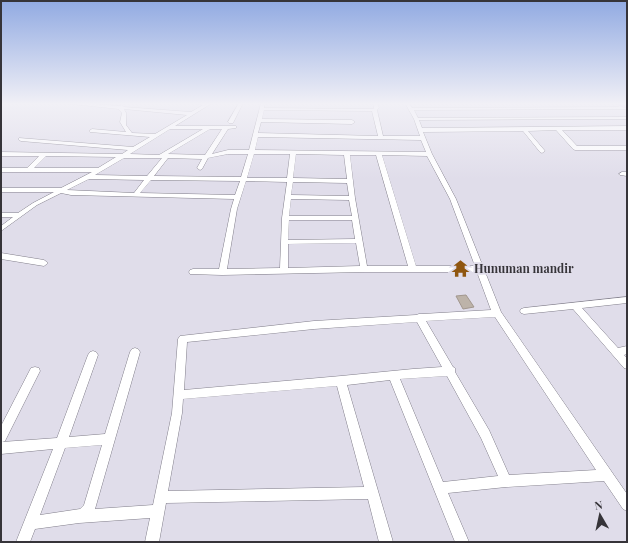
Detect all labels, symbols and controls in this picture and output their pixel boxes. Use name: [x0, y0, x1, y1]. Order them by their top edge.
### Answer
temple icon: Hunuman mandir: [451, 259, 471, 279]
place label: Hunuman mandir: [474, 260, 574, 276]
north arrow: [580, 495, 620, 535]
text: N: [593, 497, 604, 513]

